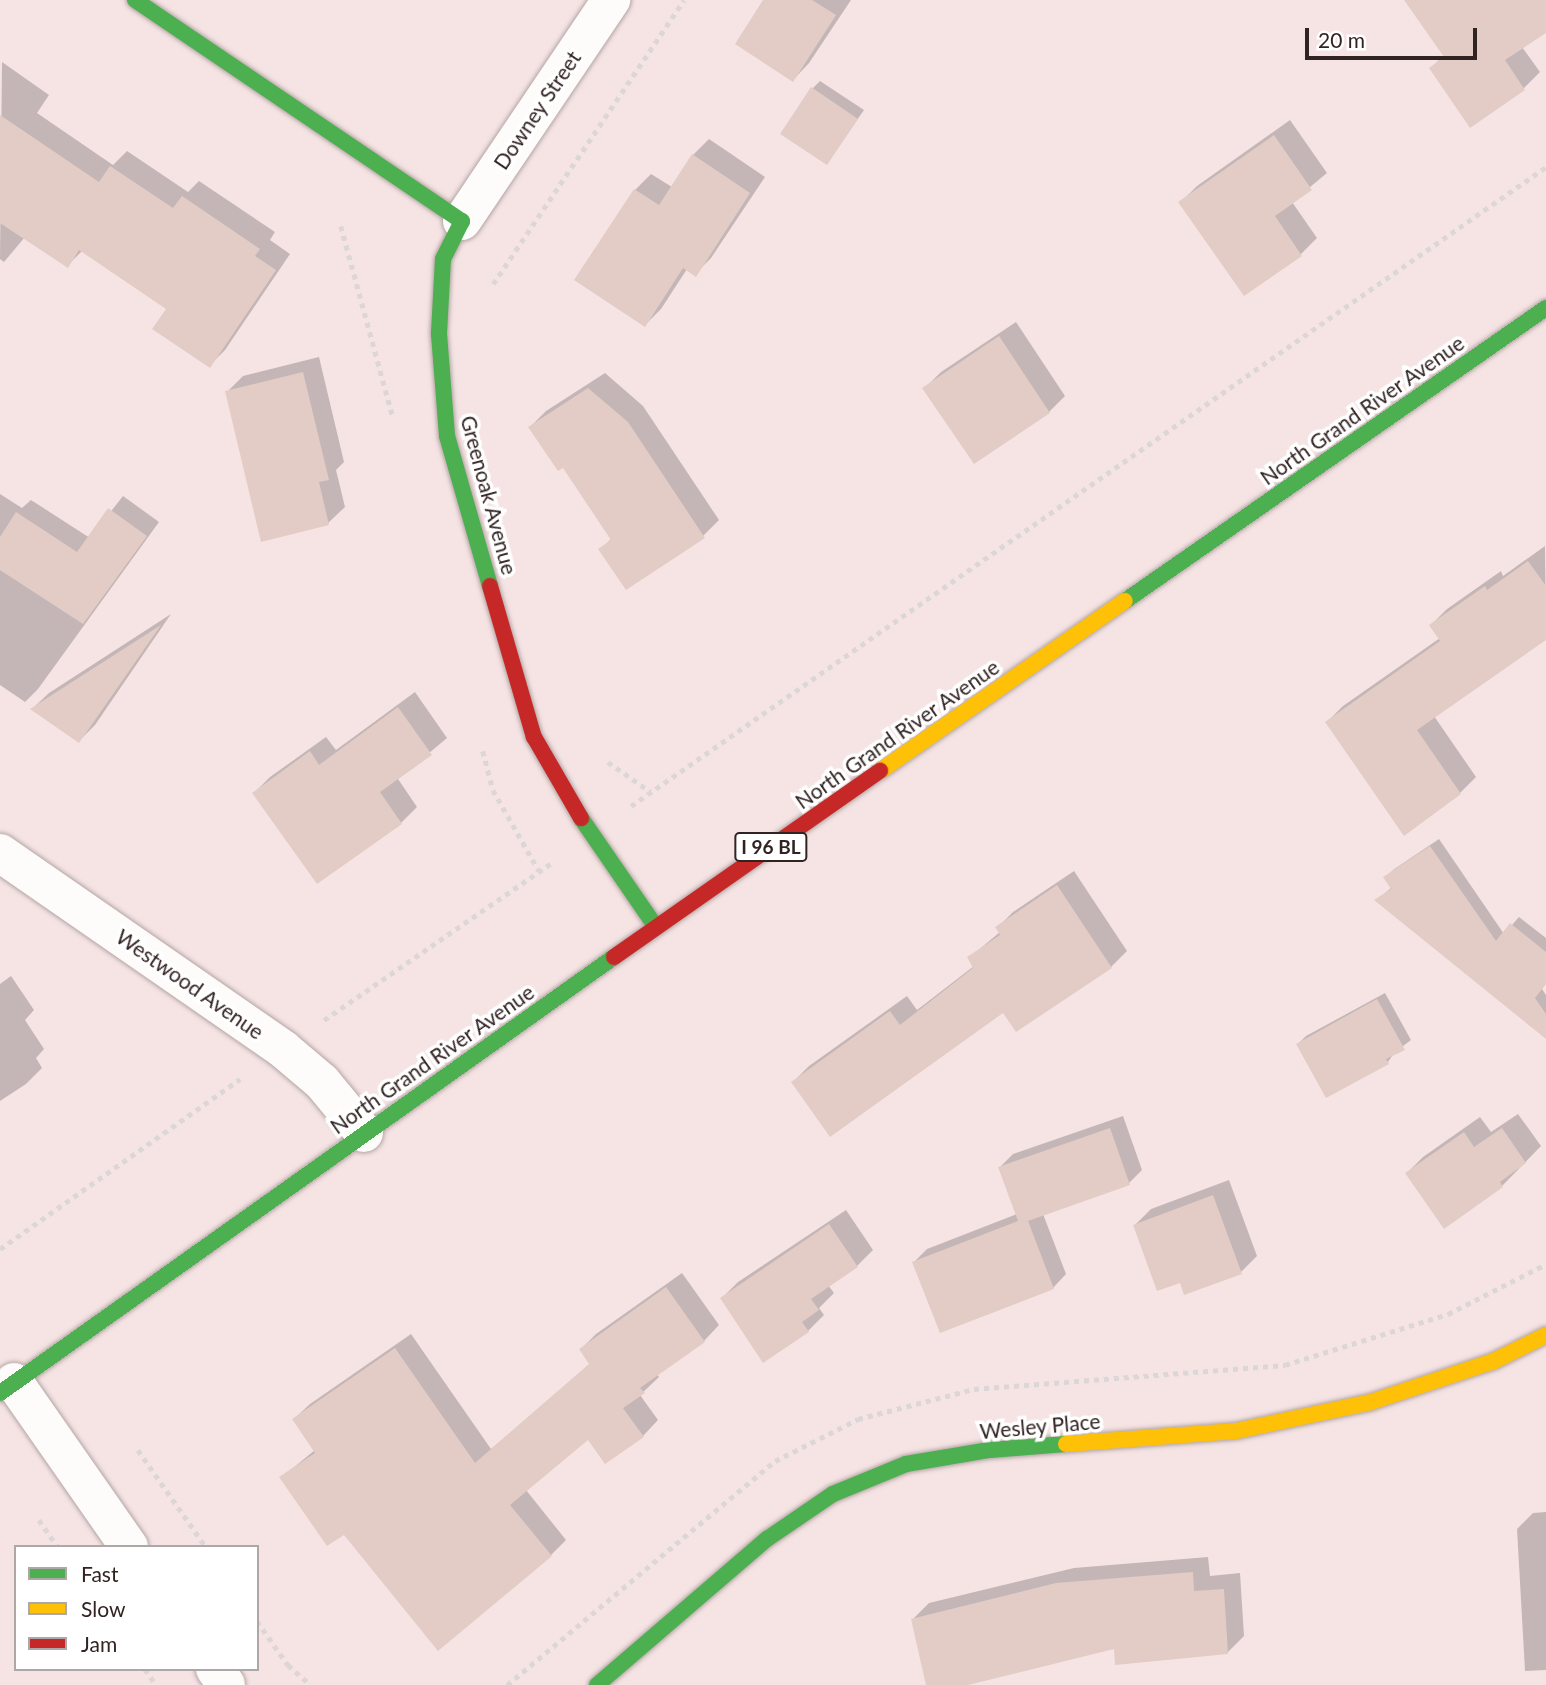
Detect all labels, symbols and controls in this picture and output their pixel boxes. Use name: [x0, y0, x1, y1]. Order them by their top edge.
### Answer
scale bar: [1308, 14, 1480, 58]
text: 20 m: [1318, 27, 1365, 52]
street label: Downey Street: [488, 46, 586, 174]
street label: North Grand River Avenue: [1255, 330, 1469, 490]
street label: Greenoak Avenue: [456, 412, 522, 578]
street label: North Grand River Avenue: [790, 654, 1004, 814]
road number: I 96 BL: [734, 832, 808, 862]
street label: Westwood Avenue: [111, 923, 269, 1045]
street label: North Grand River Avenue: [325, 979, 539, 1139]
street label: Wesley Place: [978, 1408, 1102, 1444]
legend: [14, 1545, 259, 1671]
text: Fast: [81, 1561, 118, 1586]
text: Slow: [81, 1596, 125, 1621]
text: Jam: [81, 1631, 117, 1656]

